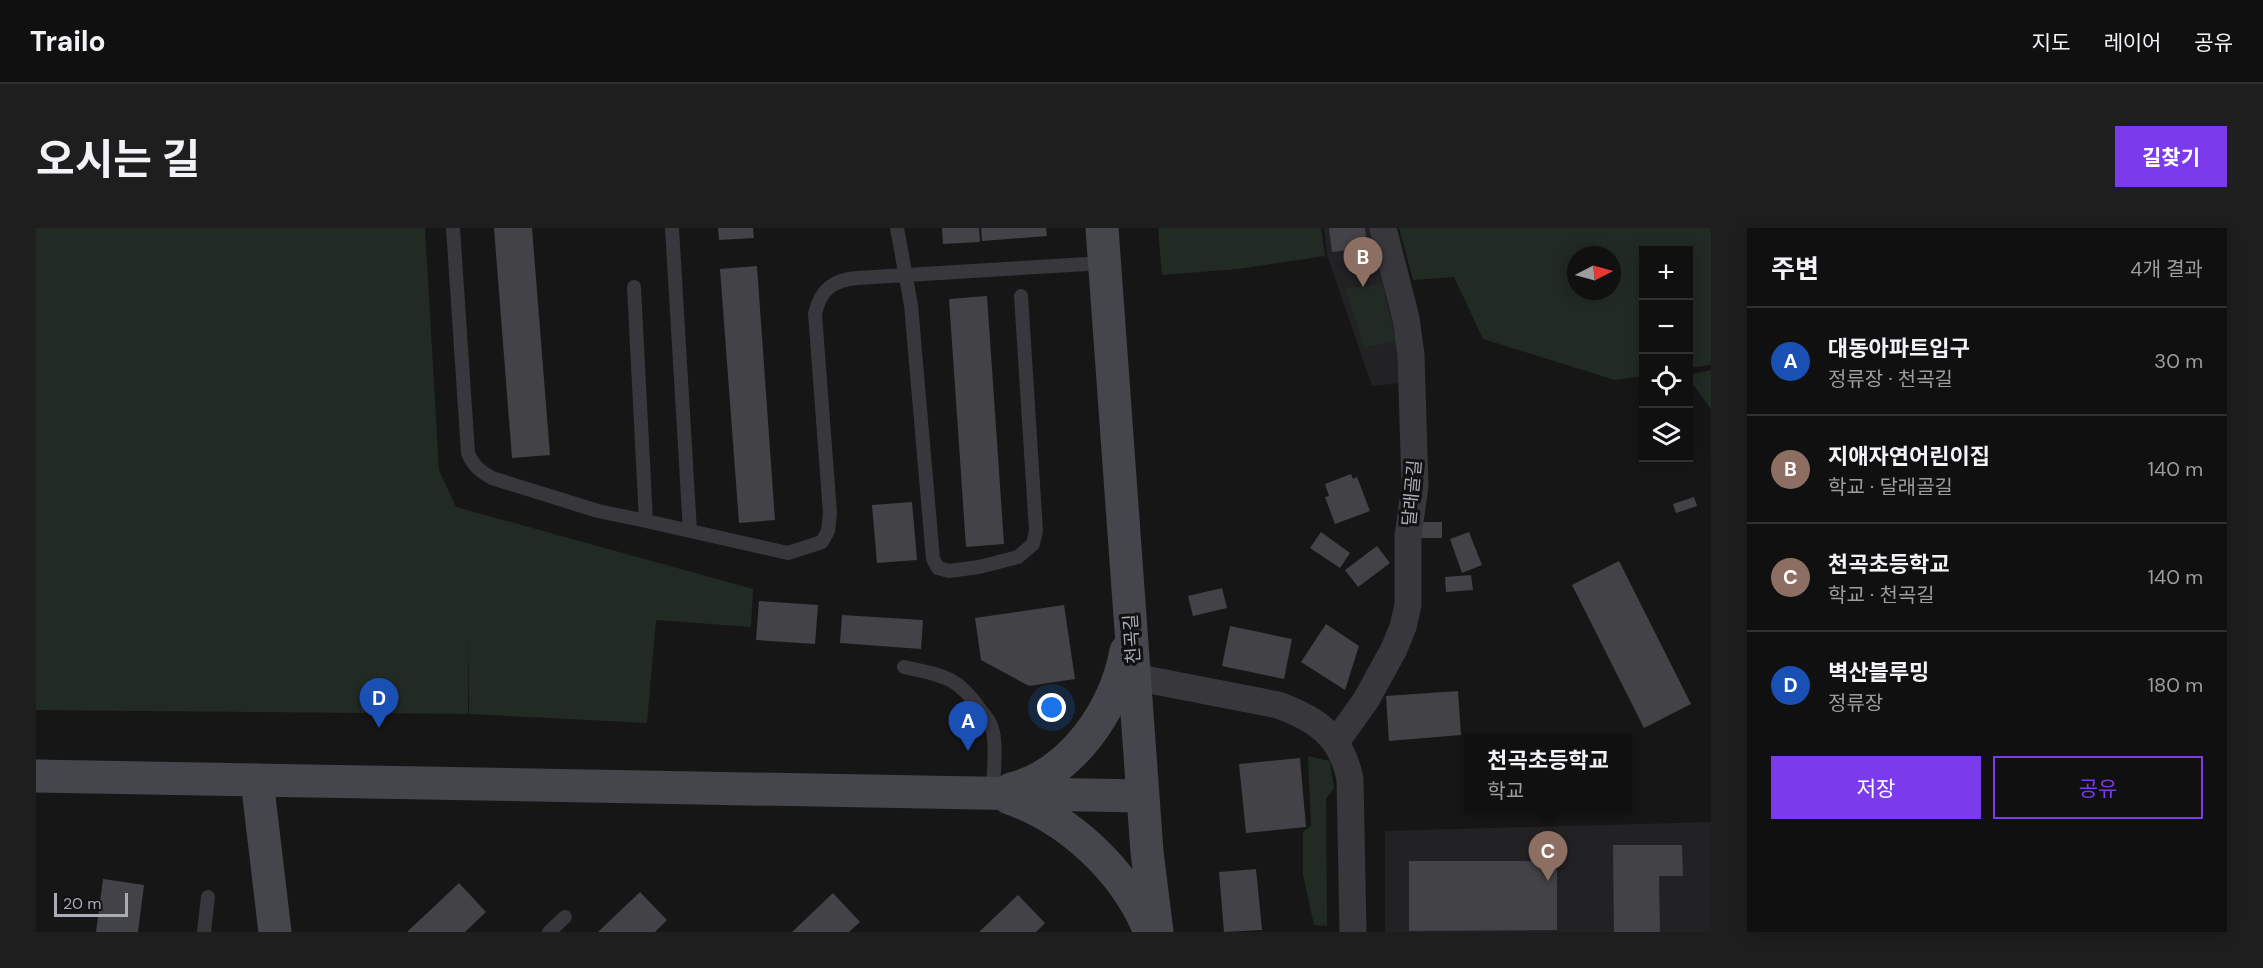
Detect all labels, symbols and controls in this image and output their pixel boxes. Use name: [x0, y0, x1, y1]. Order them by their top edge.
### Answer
text: Trailo: [30, 23, 106, 60]
text: 지도: [2032, 29, 2070, 57]
text: 레이어: [2103, 29, 2161, 57]
text: 공유: [2194, 29, 2233, 57]
button: 길찾기: [2115, 126, 2227, 187]
text: 오시는 길: [36, 132, 200, 187]
pin: B: [1344, 238, 1382, 287]
north arrow: [1567, 246, 1621, 300]
map controls: [1639, 246, 1693, 462]
button: +: [1639, 246, 1693, 300]
text: 주변: [1771, 252, 1819, 286]
text: 4개 결과: [2130, 256, 2203, 282]
button: −: [1639, 300, 1693, 354]
text: 대동아파트입구: [1828, 334, 1970, 363]
text: A: [1783, 348, 1798, 374]
text: 30 m: [2154, 348, 2203, 374]
button: locate: [1639, 354, 1693, 408]
text: 정류장 · 천곡길: [1828, 366, 1953, 392]
button: layers: [1639, 408, 1693, 462]
text: 지애자연어린이집: [1828, 442, 1990, 471]
text: B: [1784, 456, 1797, 482]
text: 140 m: [2148, 456, 2203, 482]
street label: 달래골길: [1397, 459, 1427, 527]
text: 학교 · 달래골길: [1828, 474, 1953, 500]
text: 천곡초등학교: [1828, 550, 1949, 579]
text: C: [1783, 564, 1798, 590]
text: 140 m: [2148, 564, 2203, 590]
text: 학교 · 천곡길: [1828, 582, 1935, 608]
street label: 천곡길: [1118, 613, 1146, 665]
text: 벽산블루밍: [1828, 658, 1929, 687]
text: D: [1783, 672, 1798, 698]
text: 180 m: [2148, 672, 2203, 698]
pin: D: [360, 678, 398, 728]
text: 정류장: [1828, 690, 1883, 716]
your location: [1037, 693, 1066, 722]
pin: A: [948, 702, 988, 751]
popup: [1464, 734, 1632, 812]
text: 천곡초등학교: [1487, 746, 1609, 775]
button: 저장: [1771, 756, 1981, 819]
button: 공유: [1993, 756, 2203, 819]
text: 학교: [1487, 778, 1524, 804]
pin: C: [1528, 832, 1568, 881]
scale bar: [54, 890, 128, 918]
text: 20 m: [63, 893, 102, 914]

